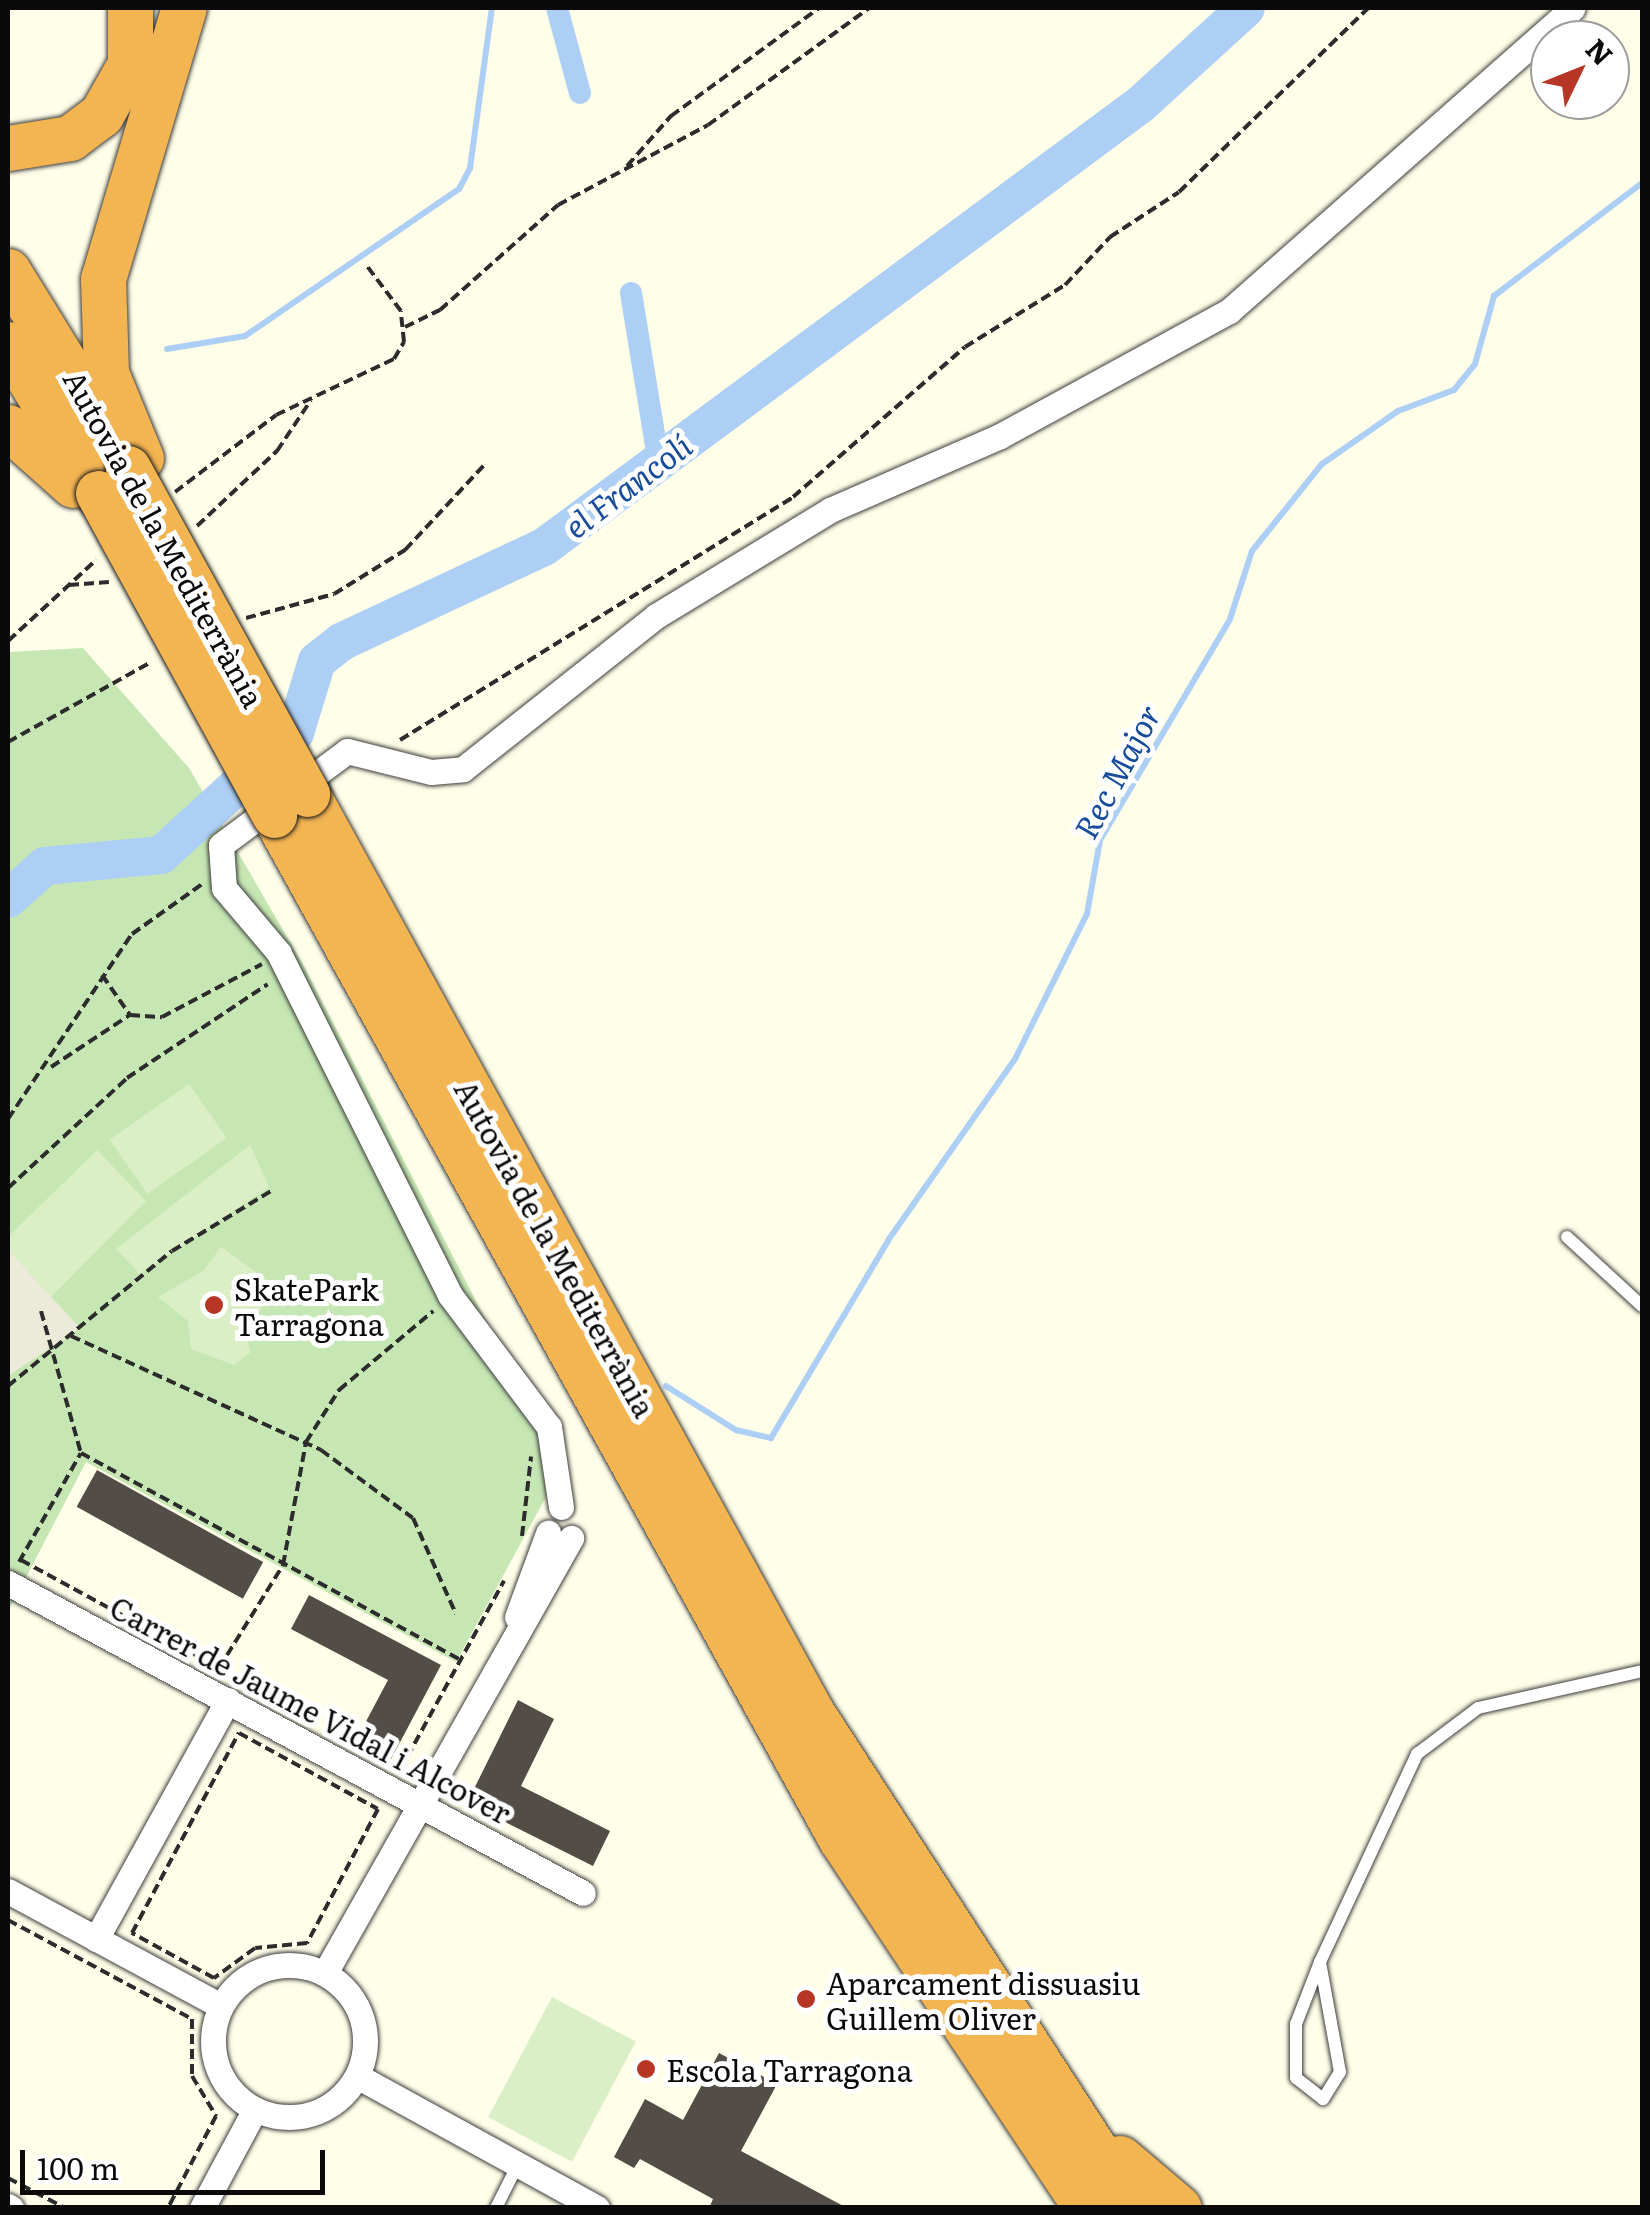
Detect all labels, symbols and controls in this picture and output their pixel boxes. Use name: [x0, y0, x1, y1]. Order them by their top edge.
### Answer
north arrow: [1530, 20, 1630, 120]
text: N: [1577, 28, 1624, 74]
street label: Autovia de la Mediterrània: [57, 363, 273, 713]
water label: el Francolí: [556, 425, 698, 545]
water label: Rec Major: [1065, 697, 1167, 845]
street label: Autovia de la Mediterrània: [448, 1073, 664, 1423]
place label: SkatePark Tarragona: [234, 1270, 384, 1340]
marker: SkatePark Tarragona: [203, 1294, 225, 1316]
street label: Carrer de Jaume Vidal i Alcover: [104, 1588, 518, 1830]
place label: Aparcament dissuasiu Guillem Oliver: [826, 1964, 1141, 2034]
marker: Aparcament dissuasiu Guillem Oliver: [795, 1988, 817, 2010]
place label: Escola Tarragona: [666, 2051, 913, 2087]
marker: Escola Tarragona: [635, 2058, 657, 2080]
scale bar: [25, 2130, 330, 2192]
text: 100 m: [37, 2145, 119, 2189]

